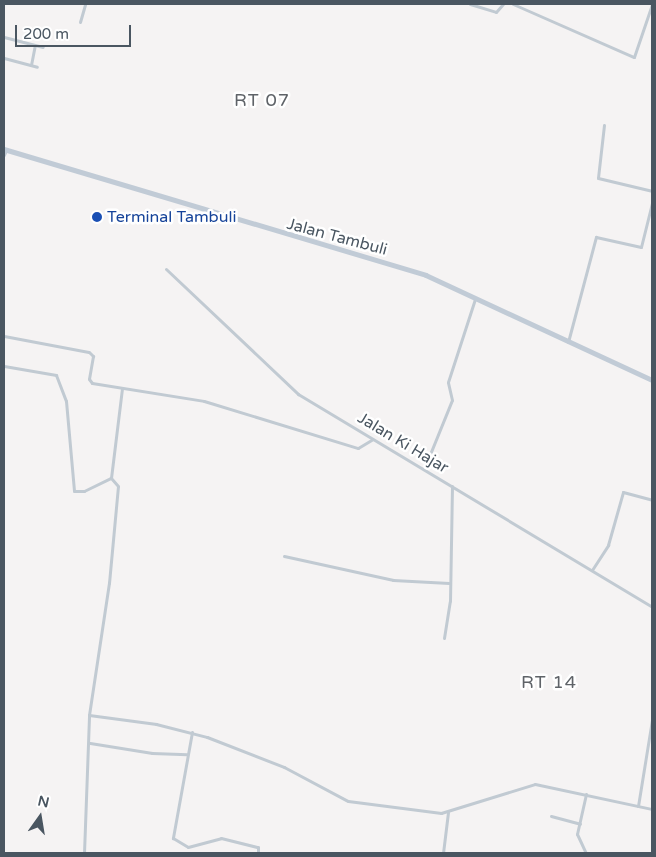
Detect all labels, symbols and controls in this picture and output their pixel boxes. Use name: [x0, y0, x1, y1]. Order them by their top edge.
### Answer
scale bar: [18, 15, 134, 47]
text: 200 m: [23, 25, 69, 43]
district label: RT 07: [233, 89, 291, 111]
place label: Terminal Tambuli: [107, 207, 236, 227]
marker: Terminal Tambuli: [91, 211, 103, 223]
street label: Jalan Tambuli: [285, 214, 389, 260]
street label: Jalan Ki Hajar: [354, 408, 452, 478]
district label: RT 14: [520, 671, 578, 693]
north arrow: [15, 792, 65, 842]
text: N: [36, 792, 51, 811]

